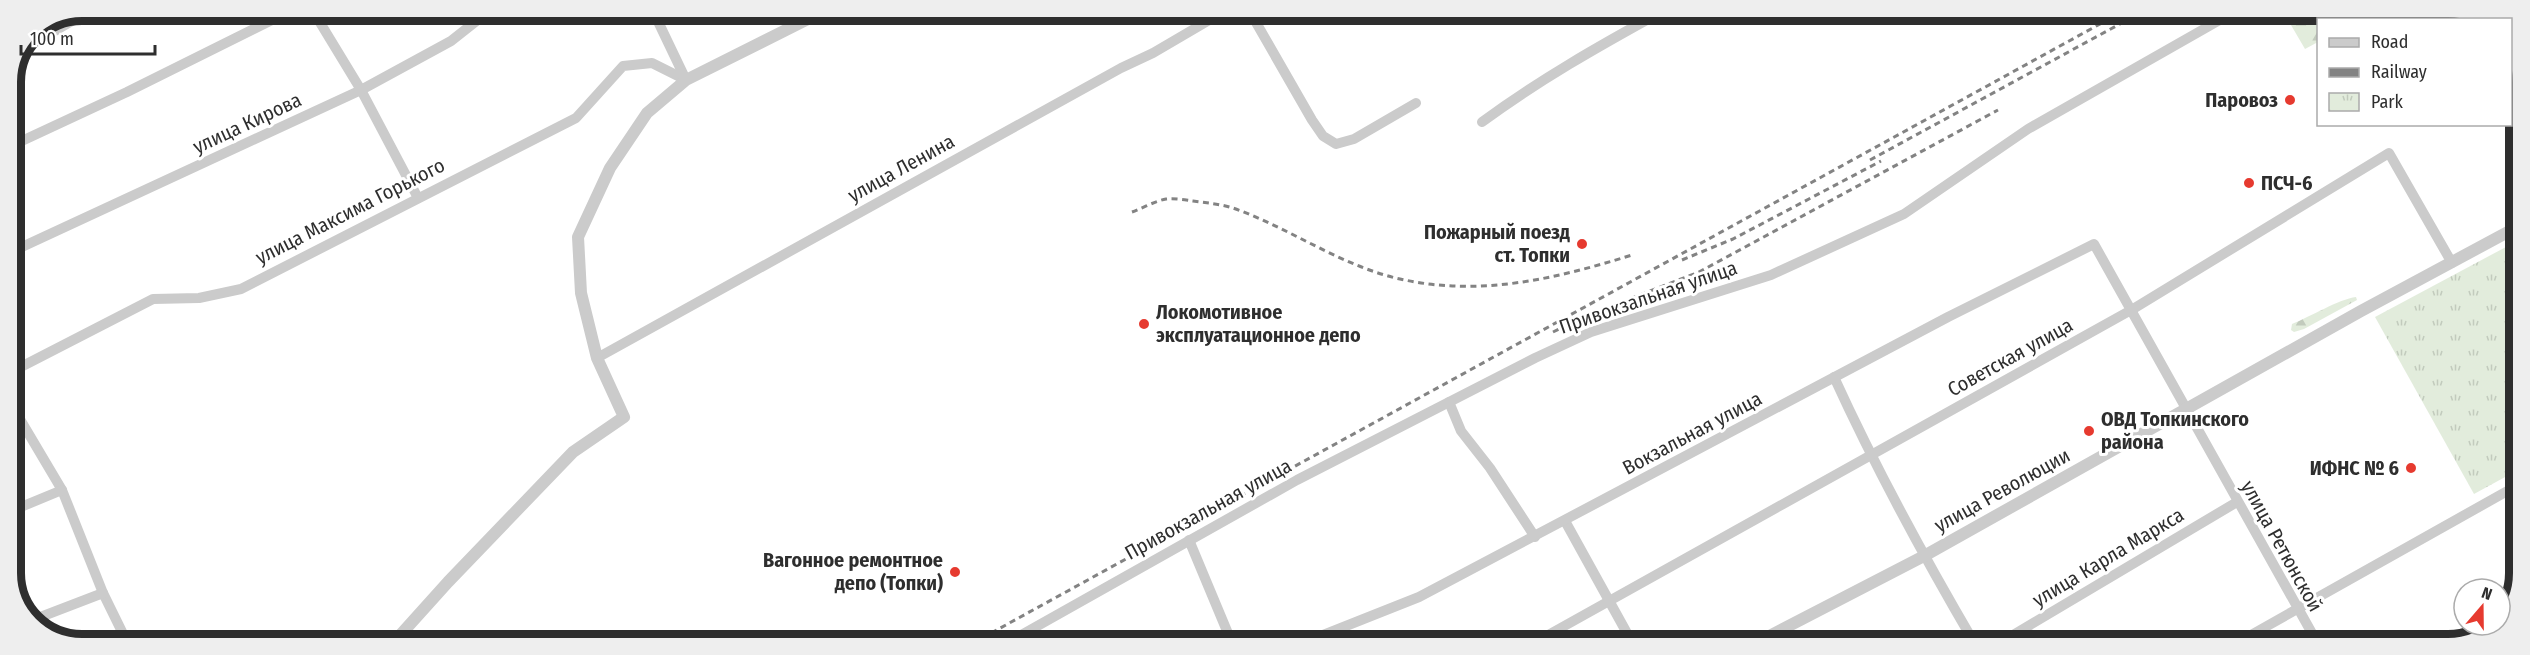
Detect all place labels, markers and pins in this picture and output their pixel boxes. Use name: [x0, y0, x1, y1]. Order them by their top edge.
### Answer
place label: Паровоз: [2205, 88, 2278, 112]
marker: Паровоз: [2283, 93, 2297, 107]
place label: ПСЧ-6: [2261, 171, 2313, 195]
marker: ПСЧ-6: [2242, 176, 2256, 190]
place label: Пожарный поезд ст. Топки: [1424, 220, 1570, 267]
marker: Пожарный поезд ст. Топки: [1575, 237, 1589, 251]
place label: Локомотивное эксплуатационное депо: [1156, 300, 1361, 347]
marker: Локомотивное эксплуатационное депо: [1137, 317, 1151, 331]
place label: ОВД Топкинского района: [2101, 407, 2249, 454]
marker: ОВД Топкинского района: [2082, 424, 2096, 438]
place label: ИФНС № 6: [2310, 456, 2399, 480]
marker: ИФНС № 6: [2404, 461, 2418, 475]
place label: Вагонное ремонтное депо (Топки): [763, 548, 943, 595]
marker: Вагонное ремонтное депо (Топки): [948, 565, 962, 579]

